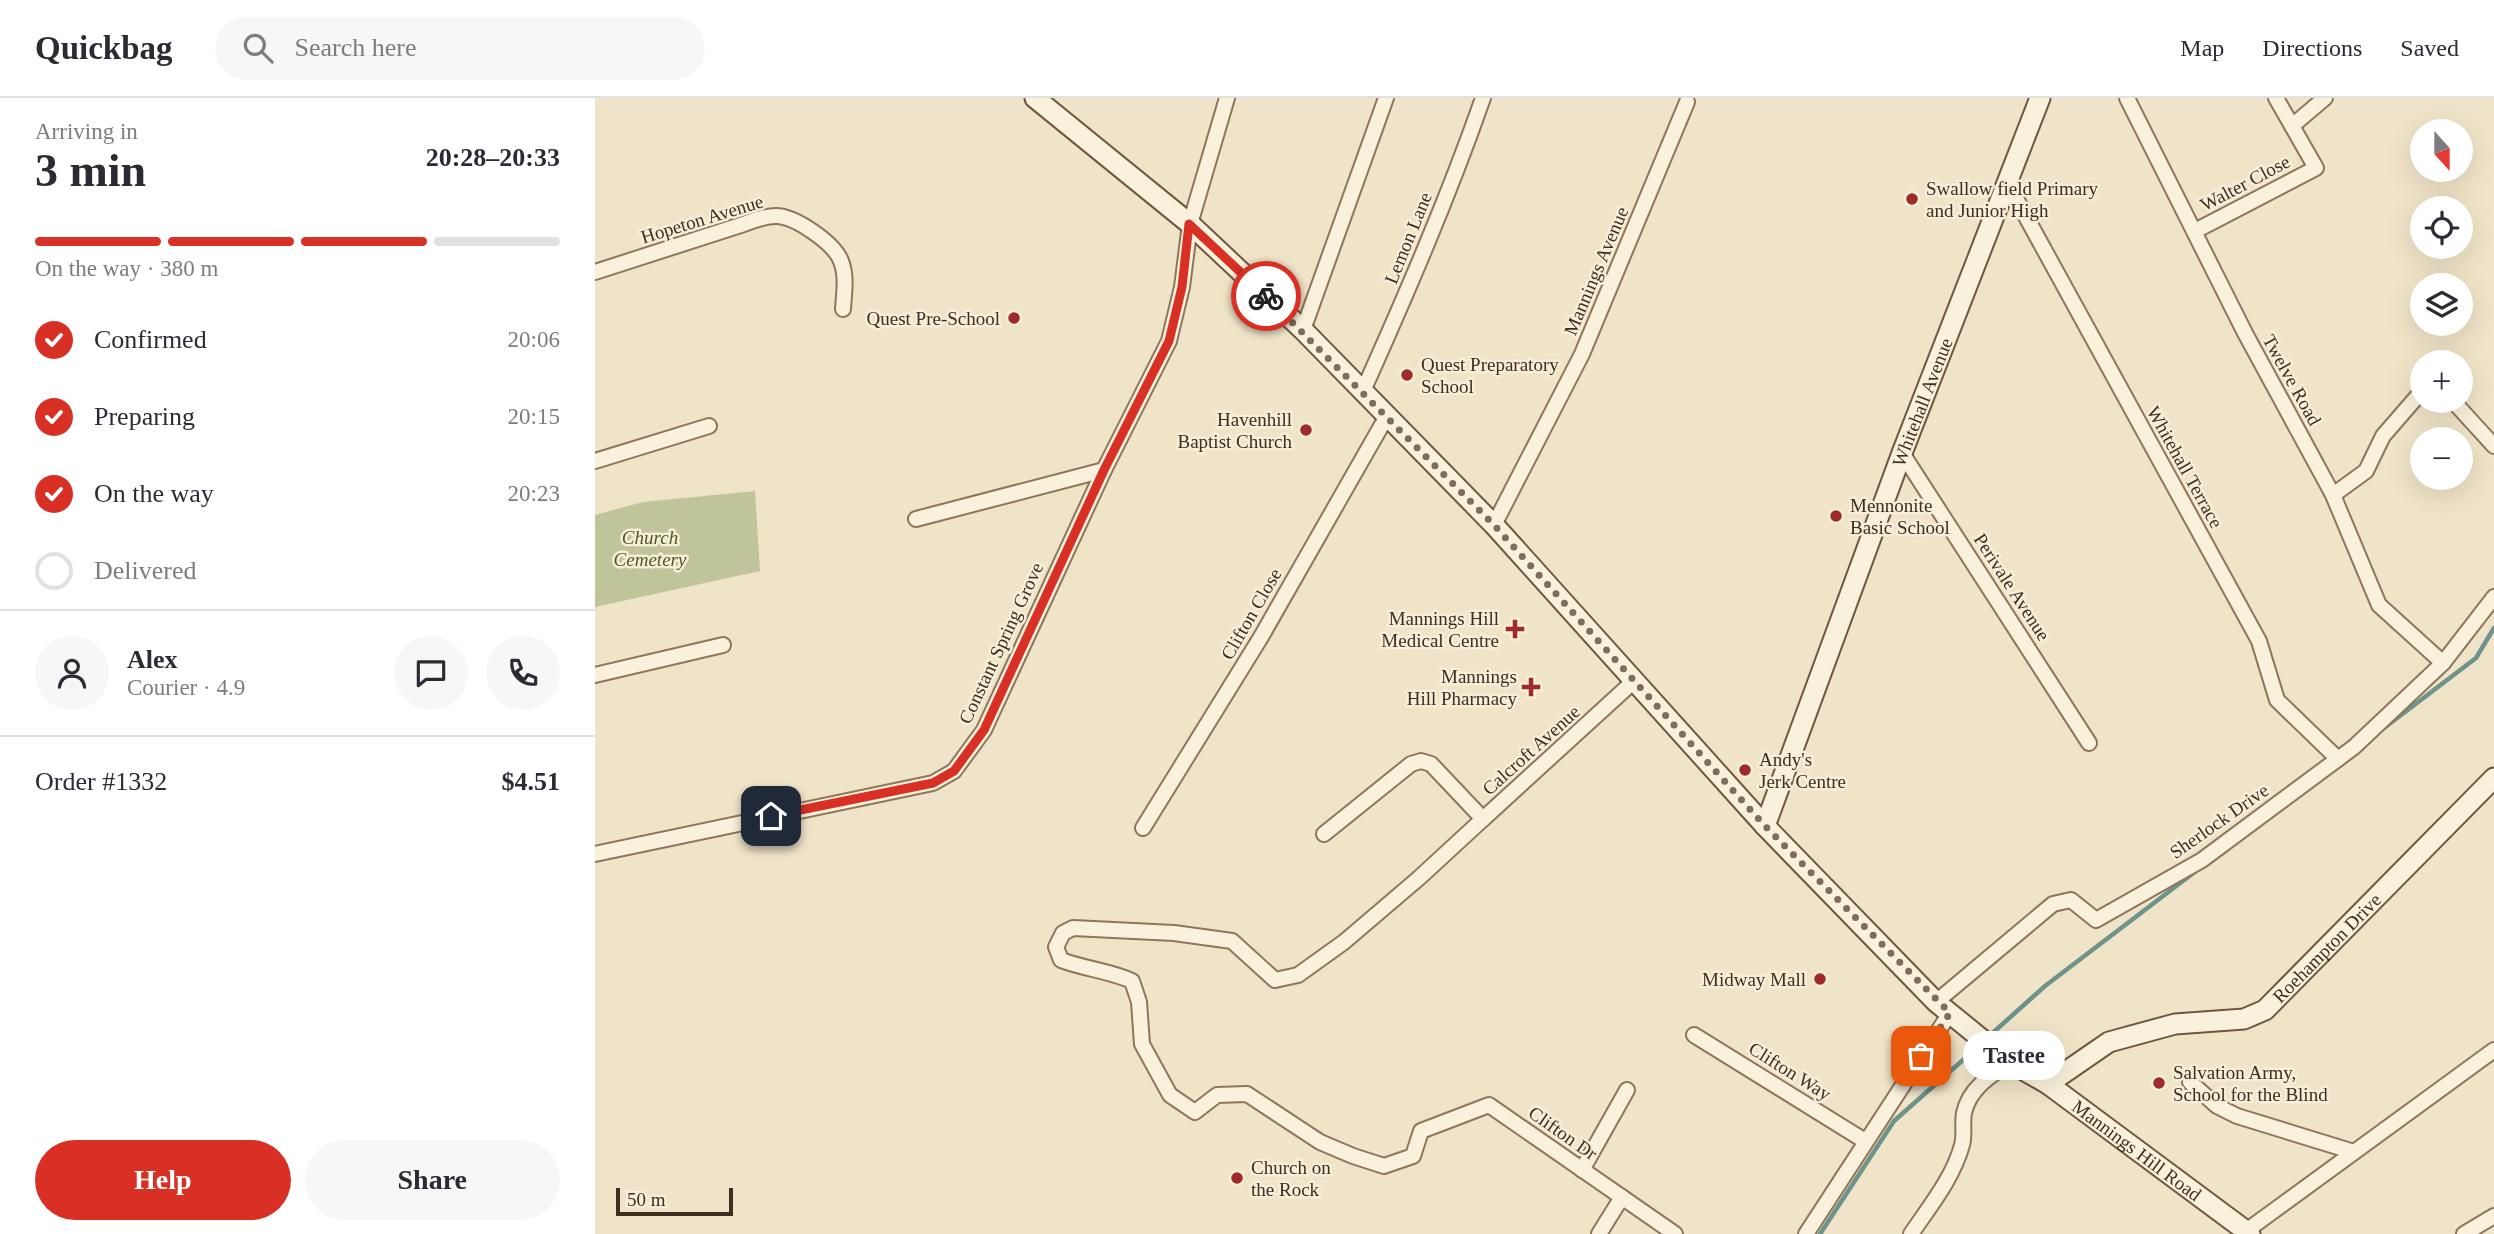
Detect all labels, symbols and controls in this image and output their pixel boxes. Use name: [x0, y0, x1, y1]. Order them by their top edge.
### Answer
search box: [215, 17, 705, 80]
icon: search: [239, 29, 277, 67]
text: Quickbag: [35, 30, 173, 66]
text: Search here: [295, 33, 417, 62]
text: Map: [2180, 35, 2224, 61]
text: Directions: [2262, 35, 2362, 61]
text: Saved: [2400, 35, 2459, 61]
text: Arriving in: [35, 119, 138, 144]
north arrow: [2410, 119, 2473, 182]
map controls: [2410, 119, 2473, 490]
text: 20:28–20:33: [426, 143, 560, 172]
text: 3 min: [35, 145, 146, 196]
street label: Walter Close: [2197, 151, 2293, 215]
place label: Swallow field Primary and Junior High: [1926, 178, 2099, 221]
street label: Lemon Lane: [1380, 189, 1436, 287]
street label: Hopeton Avenue: [638, 190, 766, 248]
marker: Swallow field Primary and Junior High: [1904, 191, 1920, 207]
button: locate: [2410, 196, 2473, 259]
street label: Mannings Avenue: [1559, 204, 1633, 338]
text: On the way · 380 m: [35, 256, 218, 281]
courier: [1231, 261, 1301, 331]
button: layers: [2410, 273, 2473, 336]
icon: bike: [1247, 277, 1285, 315]
place label: Quest Pre-School: [866, 308, 1000, 329]
marker: Quest Pre-School: [1006, 310, 1022, 326]
icon: check: [35, 321, 73, 359]
text: Confirmed: [94, 325, 207, 354]
text: 20:06: [508, 327, 560, 352]
street label: Twelve Road: [2258, 331, 2326, 429]
street label: Whitehall Avenue: [1887, 335, 1956, 469]
button: +: [2410, 350, 2473, 413]
place label: Quest Preparatory School: [1421, 354, 1559, 397]
marker: Quest Preparatory School: [1399, 367, 1415, 383]
icon: check: [35, 398, 73, 436]
text: Preparing: [94, 402, 195, 431]
street label: Whitehall Terrace: [2143, 402, 2227, 532]
text: 20:15: [508, 404, 560, 429]
place label: Havenhill Baptist Church: [1177, 409, 1292, 452]
marker: Havenhill Baptist Church: [1298, 422, 1314, 438]
button: −: [2410, 427, 2473, 490]
icon: check: [35, 475, 73, 513]
text: On the way: [94, 479, 214, 508]
text: 20:23: [508, 481, 560, 506]
place label: Mennonite Basic School: [1850, 495, 1950, 538]
marker: Mennonite Basic School: [1828, 508, 1844, 524]
park label: Church Cemetery: [614, 527, 687, 570]
street label: Perivale Avenue: [1970, 529, 2054, 645]
text: Delivered: [94, 556, 197, 585]
street label: Constant Spring Grove: [954, 559, 1048, 727]
street label: Clifton Close: [1216, 565, 1286, 663]
place label: Mannings Hill Medical Centre: [1381, 608, 1499, 651]
marker: Mannings Hill Medical Centre: [1505, 619, 1525, 639]
button: person: [35, 636, 109, 710]
button: chat: [394, 636, 468, 710]
button: phone: [486, 636, 560, 710]
text: Alex: [127, 645, 178, 674]
place label: Mannings Hill Pharmacy: [1407, 666, 1517, 709]
text: Courier · 4.9: [127, 675, 245, 700]
marker: Mannings Hill Pharmacy: [1523, 679, 1539, 695]
street label: Calcroft Avenue: [1478, 701, 1584, 799]
place label: Andy's Jerk Centre: [1759, 749, 1846, 792]
marker: Andy's Jerk Centre: [1737, 762, 1753, 778]
text: Order #1332: [35, 767, 167, 796]
text: $4.51: [502, 767, 560, 796]
street label: Sherlock Drive: [2166, 779, 2272, 863]
pin: [741, 786, 801, 846]
icon: home: [752, 797, 790, 835]
street label: Roehampton Drive: [2268, 889, 2385, 1007]
place label: Midway Mall: [1702, 969, 1806, 990]
marker: Midway Mall: [1812, 971, 1828, 987]
pin: [1891, 1026, 1951, 1086]
callout: Tastee: [1963, 1032, 2065, 1080]
icon: bag: [1902, 1037, 1940, 1075]
street label: Clifton Way: [1745, 1038, 1835, 1105]
text: Tastee: [1983, 1043, 2045, 1068]
place label: Salvation Army, School for the Blind: [2173, 1062, 2328, 1105]
marker: Salvation Army, School for the Blind: [2151, 1075, 2167, 1091]
street label: Mannings Hill Road: [2068, 1095, 2206, 1205]
street label: Clifton Dr: [1525, 1102, 1602, 1165]
button: Help: [35, 1140, 291, 1220]
button: Share: [305, 1140, 560, 1220]
place label: Church on the Rock: [1251, 1157, 1331, 1200]
marker: Church on the Rock: [1229, 1170, 1245, 1186]
scale bar: [616, 1185, 733, 1217]
text: 50 m: [627, 1189, 666, 1210]

